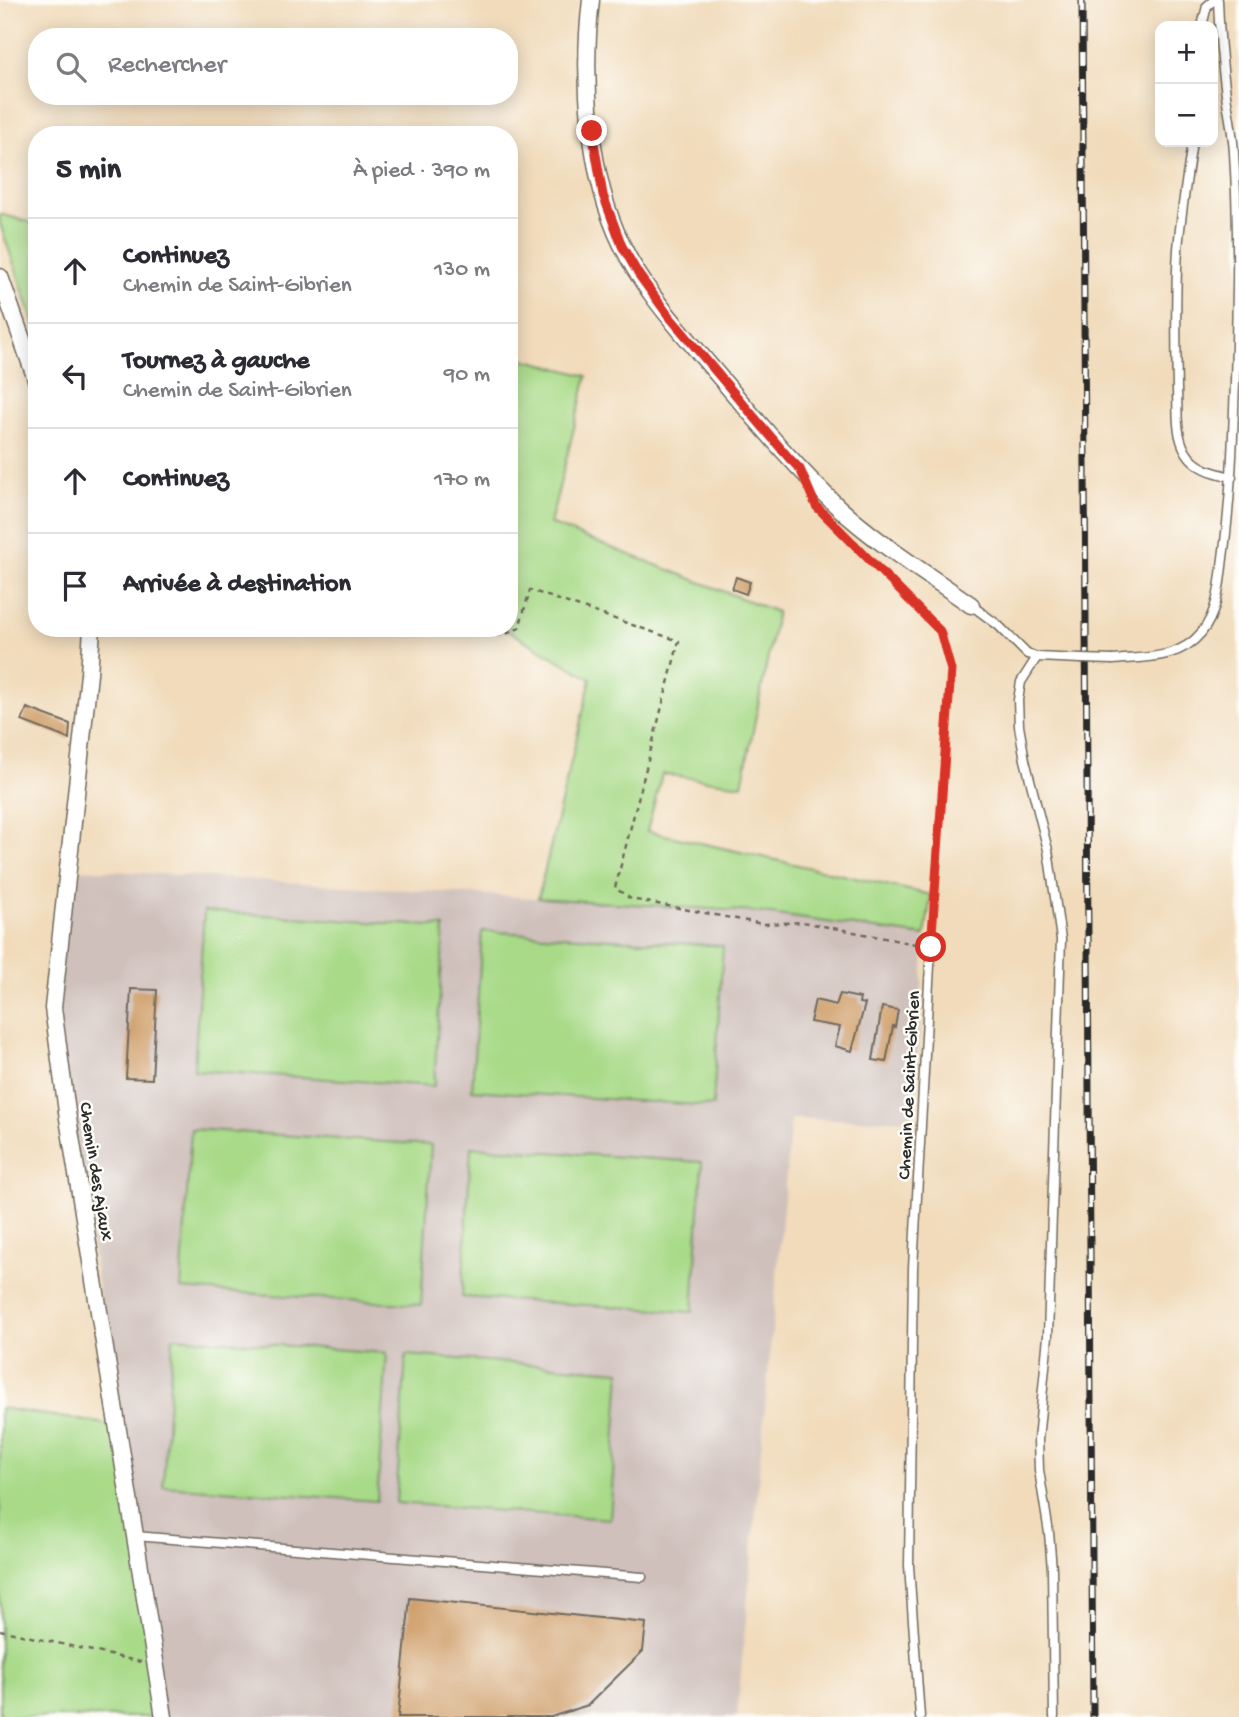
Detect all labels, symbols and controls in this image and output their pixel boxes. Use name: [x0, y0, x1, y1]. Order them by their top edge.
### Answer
map controls: [1155, 21, 1218, 147]
button: +: [1155, 21, 1218, 84]
search box: [28, 28, 518, 105]
icon: search: [52, 48, 90, 86]
text: Rechercher: [108, 51, 226, 82]
button: −: [1155, 84, 1218, 147]
route end: [576, 115, 607, 146]
text: 5 min: [56, 154, 121, 189]
text: À pied · 390 m: [353, 158, 490, 185]
text: Continuez: [123, 242, 229, 273]
icon: ahead: [56, 252, 94, 290]
text: 130 m: [434, 257, 490, 284]
text: Chemin de Saint-Gibrien: [123, 273, 352, 300]
text: Tournez à gauche: [123, 347, 310, 378]
icon: left: [56, 357, 94, 395]
text: 90 m: [444, 362, 490, 389]
text: Chemin de Saint-Gibrien: [123, 378, 352, 405]
icon: ahead: [56, 462, 94, 500]
text: Continuez: [123, 465, 229, 496]
text: 170 m: [434, 467, 490, 494]
icon: arrive: [56, 567, 94, 605]
text: Arrivée à destination: [123, 570, 351, 601]
route start: [915, 931, 946, 962]
street label: Chemin de Saint-Gibrien: [894, 990, 927, 1180]
street label: Chemin des Ajaux: [72, 1101, 117, 1243]

